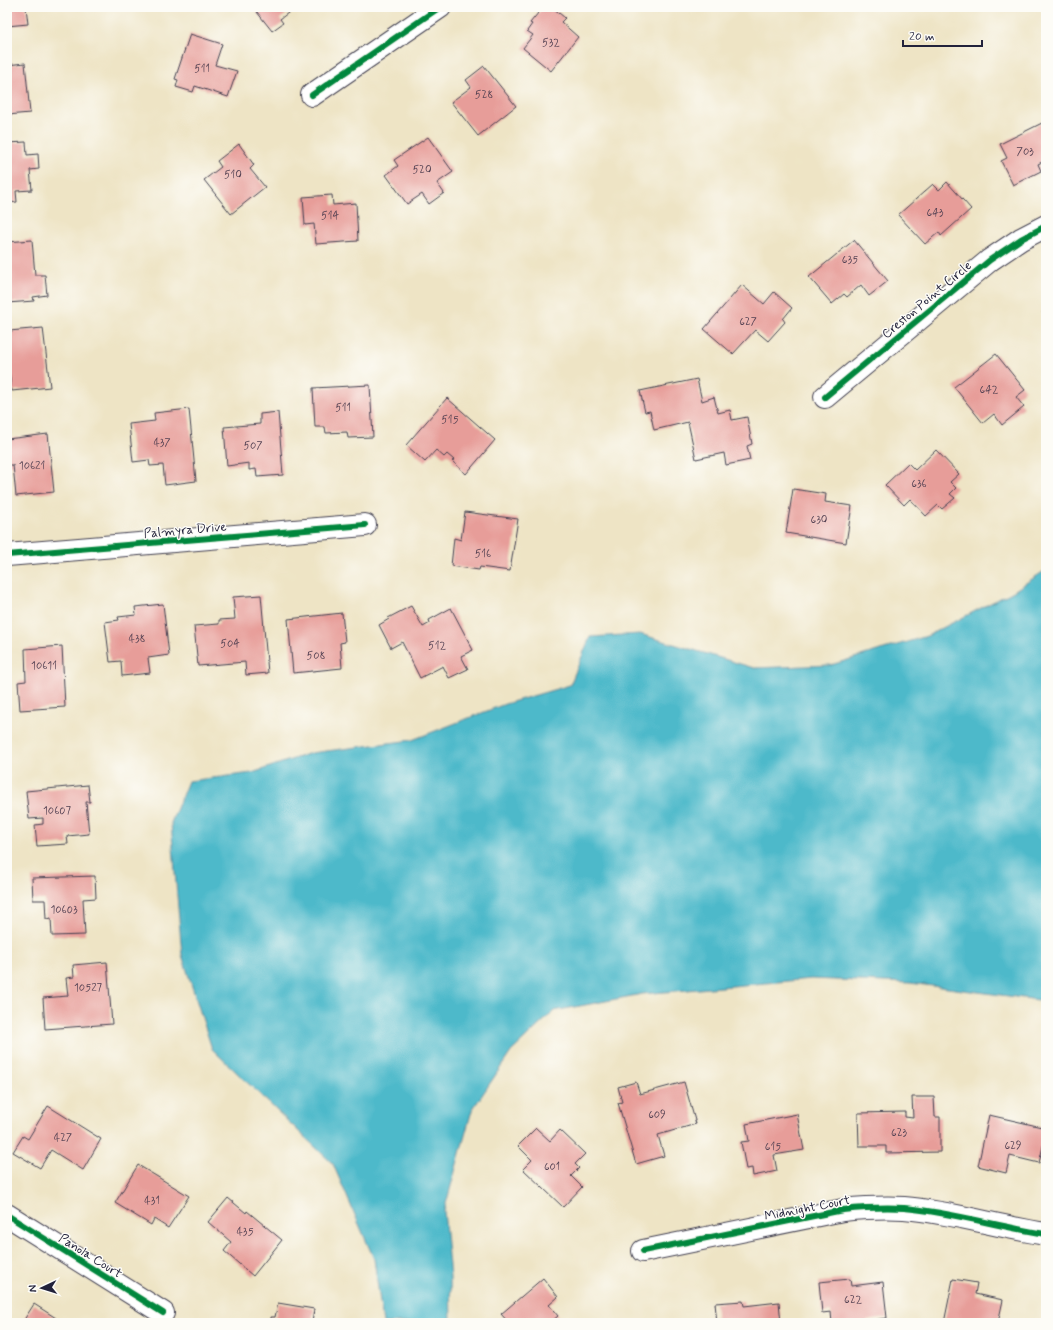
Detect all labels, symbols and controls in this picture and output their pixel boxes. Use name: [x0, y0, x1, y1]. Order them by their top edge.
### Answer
scale bar: [903, 22, 982, 48]
text: 20 m: [909, 29, 935, 45]
house number: 532: [542, 36, 560, 50]
house number: 511: [194, 62, 210, 76]
house number: 528: [475, 88, 493, 102]
house number: 703: [1016, 145, 1034, 159]
house number: 520: [412, 163, 432, 177]
house number: 510: [224, 168, 242, 182]
house number: 643: [927, 206, 944, 220]
house number: 514: [321, 209, 339, 223]
house number: 635: [842, 253, 858, 267]
street label: Creston Point Circle: [878, 257, 976, 343]
house number: 627: [739, 315, 757, 329]
house number: 642: [980, 383, 999, 397]
house number: 511: [335, 401, 351, 415]
house number: 515: [441, 413, 459, 427]
house number: 437: [153, 436, 171, 450]
house number: 507: [243, 439, 263, 453]
house number: 10621: [19, 459, 45, 473]
house number: 636: [911, 477, 927, 491]
house number: 630: [811, 513, 827, 527]
street label: Palmyra Drive: [143, 518, 227, 543]
house number: 516: [475, 547, 491, 561]
house number: 438: [129, 632, 146, 646]
house number: 504: [220, 637, 240, 651]
house number: 512: [428, 639, 446, 653]
house number: 508: [307, 649, 325, 663]
house number: 10611: [31, 659, 57, 673]
house number: 10607: [43, 804, 71, 818]
house number: 10603: [50, 903, 78, 917]
house number: 10527: [74, 981, 103, 995]
house number: 609: [648, 1108, 666, 1122]
house number: 623: [891, 1126, 907, 1140]
house number: 427: [54, 1131, 72, 1145]
house number: 629: [1004, 1139, 1022, 1153]
house number: 615: [765, 1140, 781, 1154]
house number: 601: [544, 1160, 560, 1174]
street label: Midnight Court: [763, 1192, 852, 1225]
house number: 431: [144, 1194, 160, 1208]
house number: 435: [236, 1225, 254, 1239]
street label: Panola Court: [55, 1230, 125, 1282]
north arrow: [22, 1268, 62, 1308]
text: N: [26, 1284, 40, 1293]
house number: 622: [844, 1293, 862, 1307]

